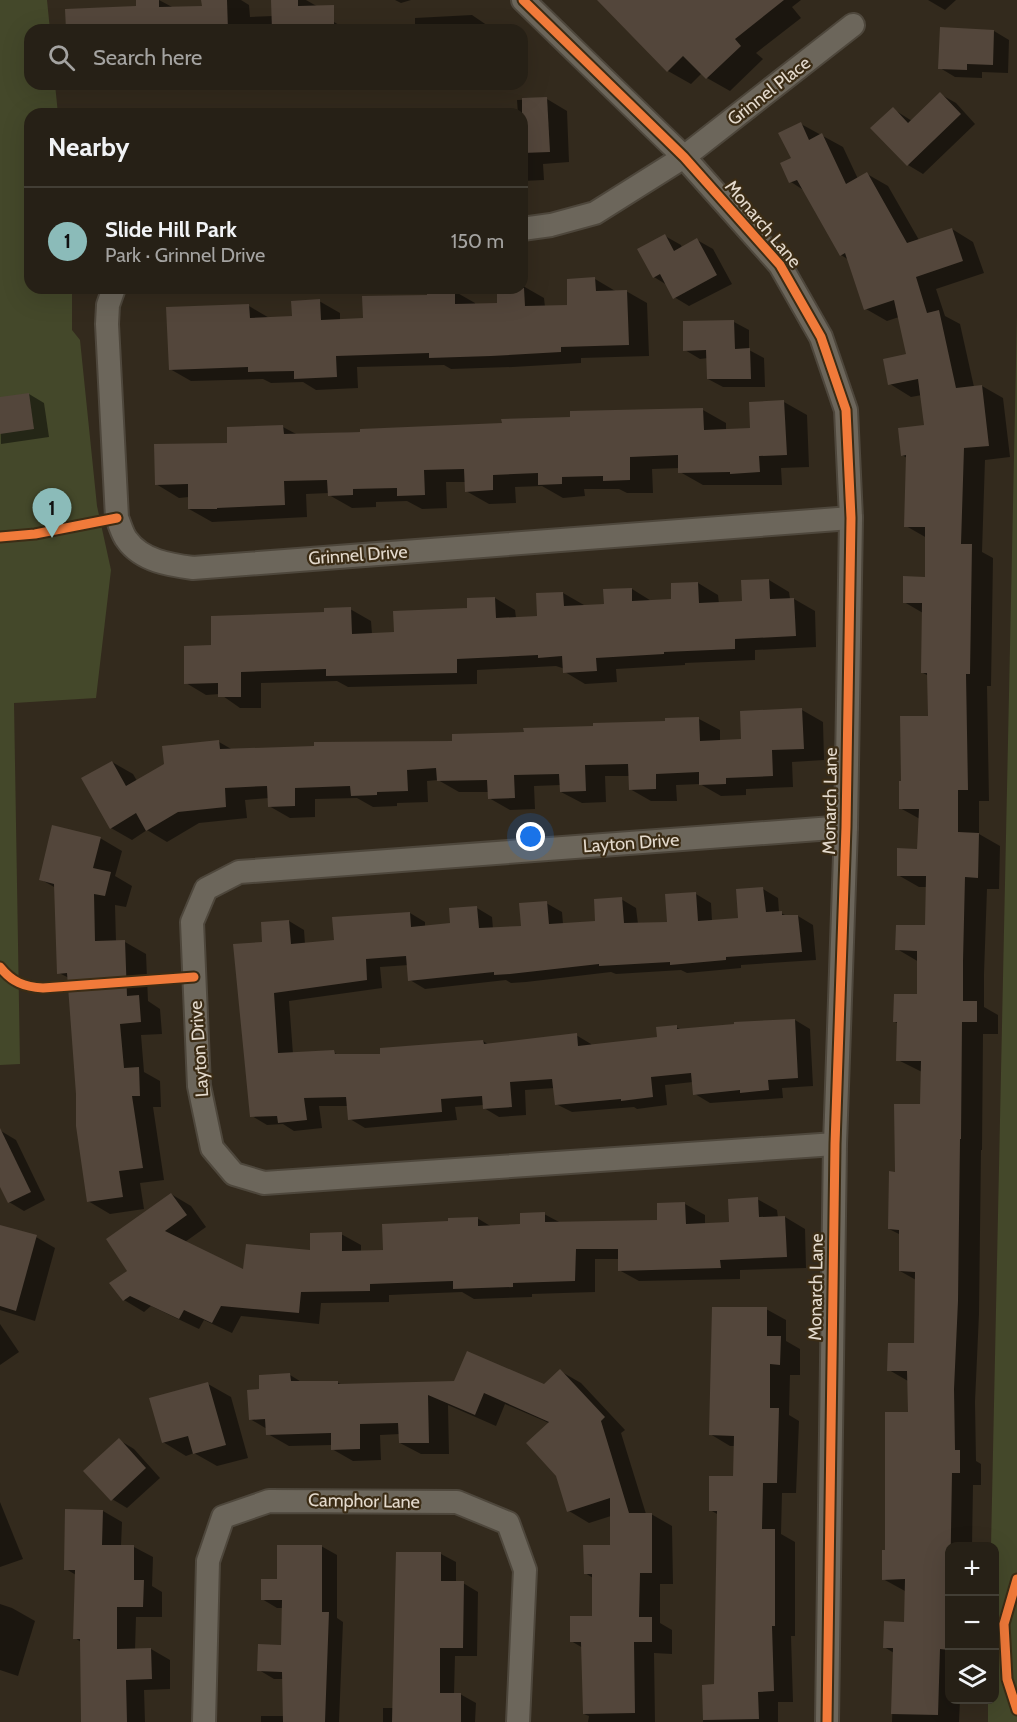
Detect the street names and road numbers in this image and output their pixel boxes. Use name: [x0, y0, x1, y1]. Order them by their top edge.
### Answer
street label: Grinnel Place: [723, 52, 815, 130]
street label: Monarch Lane: [720, 176, 806, 272]
street label: Grinnel Drive: [308, 541, 408, 569]
street label: Monarch Lane: [818, 747, 842, 855]
street label: Layton Drive: [582, 829, 680, 857]
street label: Layton Drive: [185, 1000, 213, 1098]
street label: Monarch Lane: [804, 1233, 828, 1341]
street label: Camphor Lane: [308, 1489, 420, 1513]

